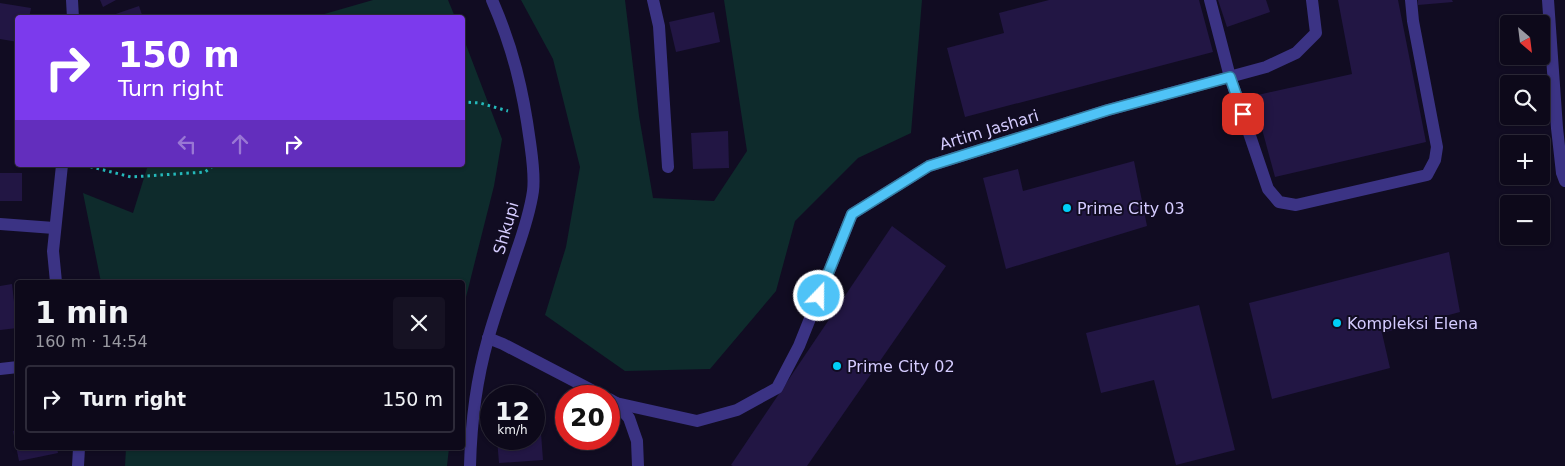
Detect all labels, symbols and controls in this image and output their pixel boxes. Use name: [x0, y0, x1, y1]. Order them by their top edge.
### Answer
north arrow: [1500, 15, 1550, 65]
map controls: [1500, 15, 1550, 245]
icon: right: [35, 35, 100, 100]
text: 150 m: [118, 35, 240, 75]
button: search: [1500, 75, 1550, 125]
text: Turn right: [118, 76, 223, 101]
pin: [1222, 93, 1264, 135]
icon: arrive: [1229, 100, 1257, 128]
street label: Artim Jashari: [937, 106, 1041, 154]
icon: left: [173, 130, 201, 158]
icon: ahead: [226, 130, 254, 158]
icon: right: [279, 130, 307, 158]
button: +: [1500, 135, 1550, 185]
button: −: [1500, 195, 1550, 245]
place label: Prime City 03: [1077, 199, 1185, 218]
street label: Shkupi: [489, 200, 523, 256]
marker: Prime City 03: [1061, 202, 1073, 214]
position arrow: [792, 269, 844, 321]
text: 1 min: [35, 295, 129, 330]
button: close: [393, 297, 445, 349]
place label: Kompleksi Elena: [1347, 314, 1478, 333]
marker: Kompleksi Elena: [1331, 317, 1343, 329]
text: 160 m · 14:54: [35, 332, 148, 351]
place label: Prime City 02: [847, 357, 955, 376]
marker: Prime City 02: [831, 360, 843, 372]
icon: right: [37, 385, 65, 413]
speed limit sign: 20: [555, 385, 620, 450]
text: Turn right: [80, 388, 186, 410]
text: 150 m: [382, 388, 443, 410]
text: 12: [495, 397, 530, 426]
text: km/h: [497, 423, 528, 437]

